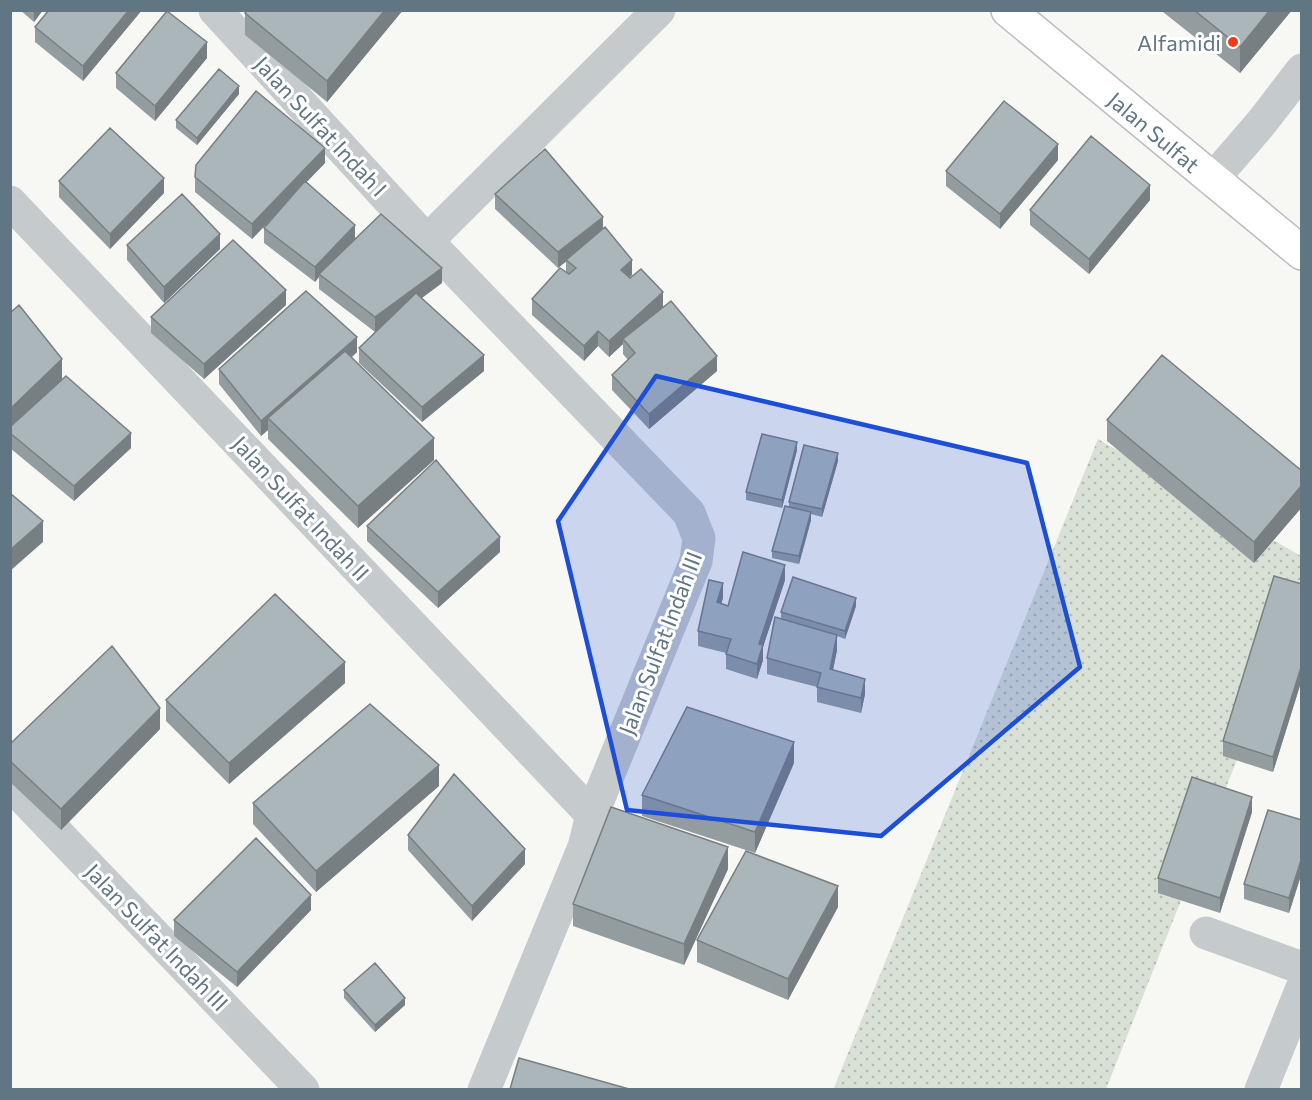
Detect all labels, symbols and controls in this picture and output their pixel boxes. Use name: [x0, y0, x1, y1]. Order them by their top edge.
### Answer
place label: Alfamidi: [1137, 29, 1221, 56]
marker: Alfamidi: [1226, 35, 1240, 49]
street label: Jalan Sulfat Indah I: [249, 50, 393, 202]
street label: Jalan Sulfat: [1103, 86, 1205, 178]
street label: Jalan Sulfat Indah II: [227, 430, 375, 586]
street label: Jalan Sulfat Indah III: [613, 548, 707, 738]
street label: Jalan Sulfat Indah III: [80, 858, 234, 1016]

